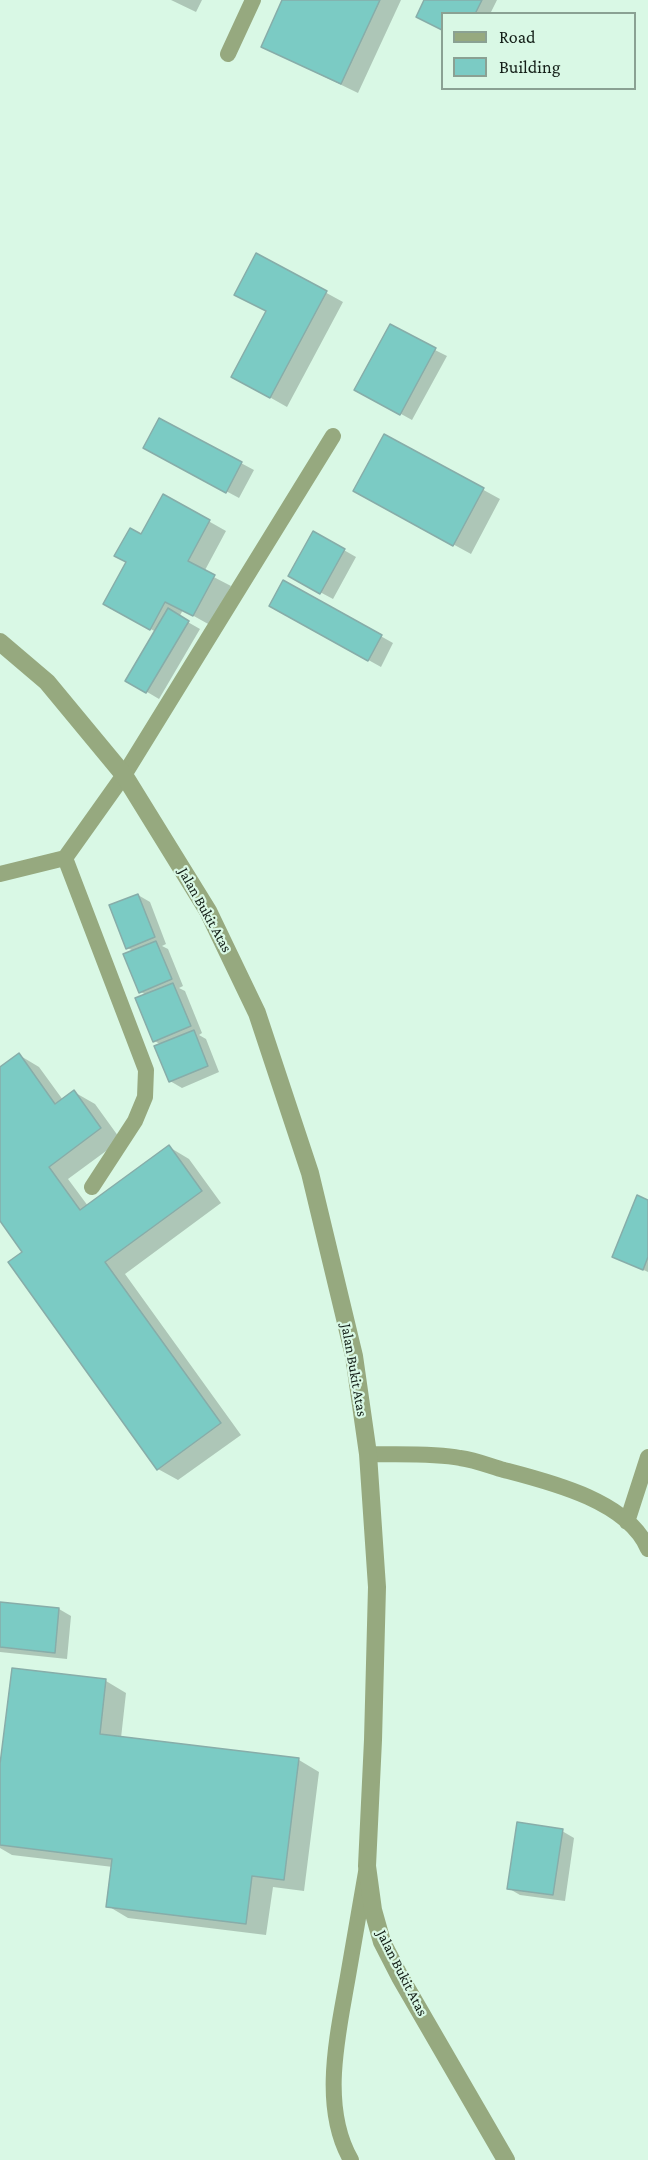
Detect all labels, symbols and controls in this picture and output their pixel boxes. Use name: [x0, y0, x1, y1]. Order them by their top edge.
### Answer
legend: [441, 12, 636, 90]
text: Road: [499, 27, 536, 47]
text: Building: [499, 57, 560, 77]
street label: Jalan Bukit Atas: [174, 864, 236, 956]
street label: Jalan Bukit Atas: [337, 1322, 371, 1418]
street label: Jalan Bukit Atas: [373, 1927, 431, 2019]

